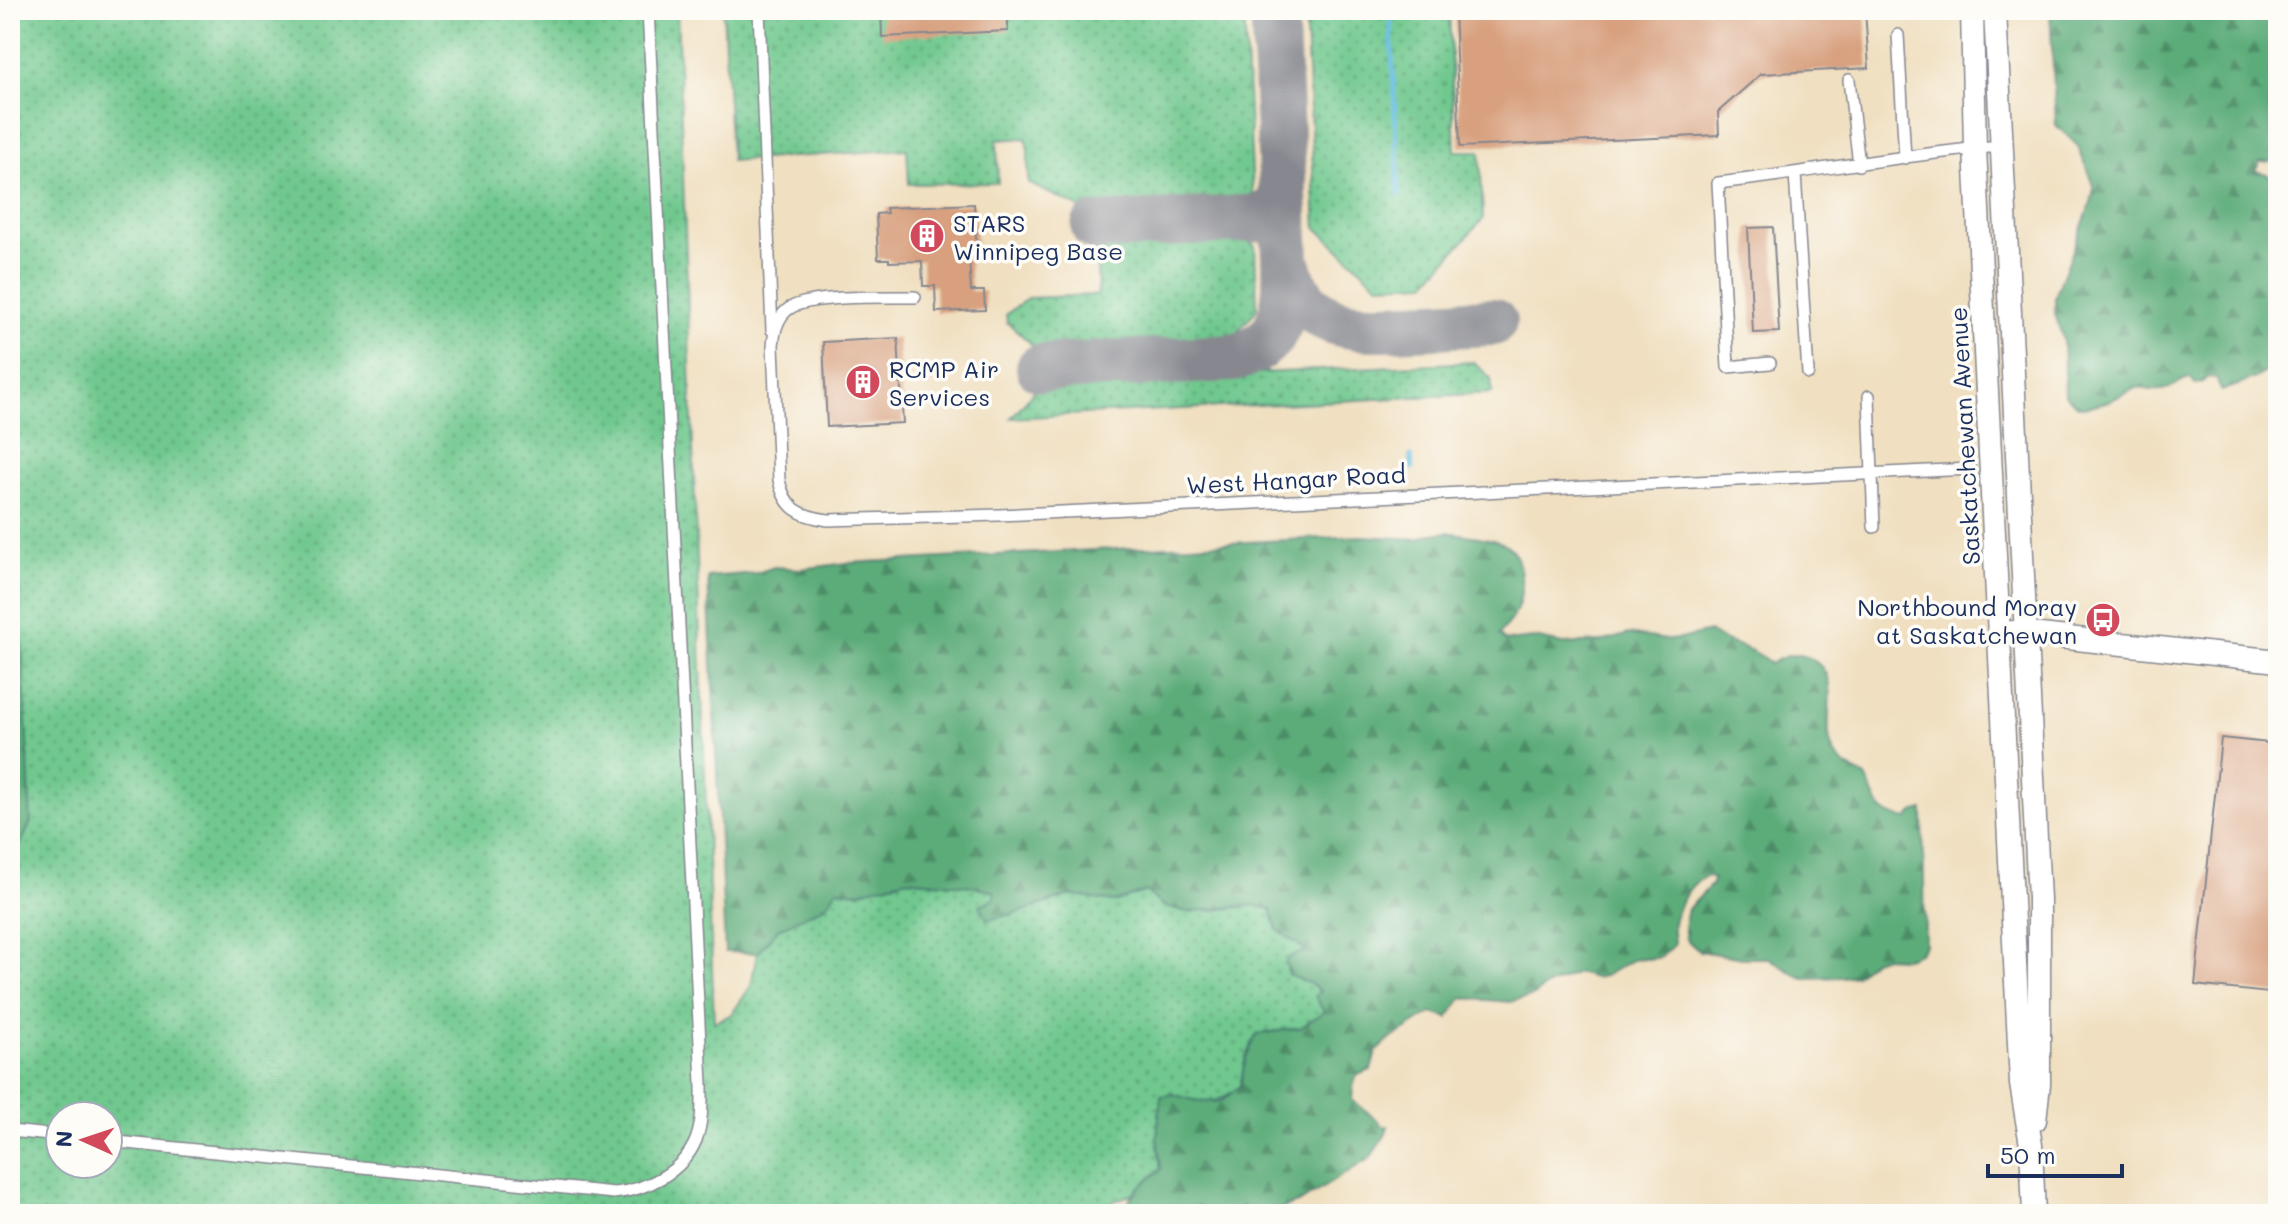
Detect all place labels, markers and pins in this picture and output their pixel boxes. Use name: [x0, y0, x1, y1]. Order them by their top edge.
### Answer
place label: STARS Winnipeg Base: [953, 207, 1123, 266]
building icon: STARS Winnipeg Base: [908, 217, 946, 255]
place label: RCMP Air Services: [889, 353, 999, 412]
building icon: RCMP Air Services: [844, 363, 882, 401]
place label: Northbound Moray at Saskatchewan: [1857, 591, 2077, 650]
bus stop icon: Northbound Moray at Saskatchewan: [2084, 601, 2122, 639]

